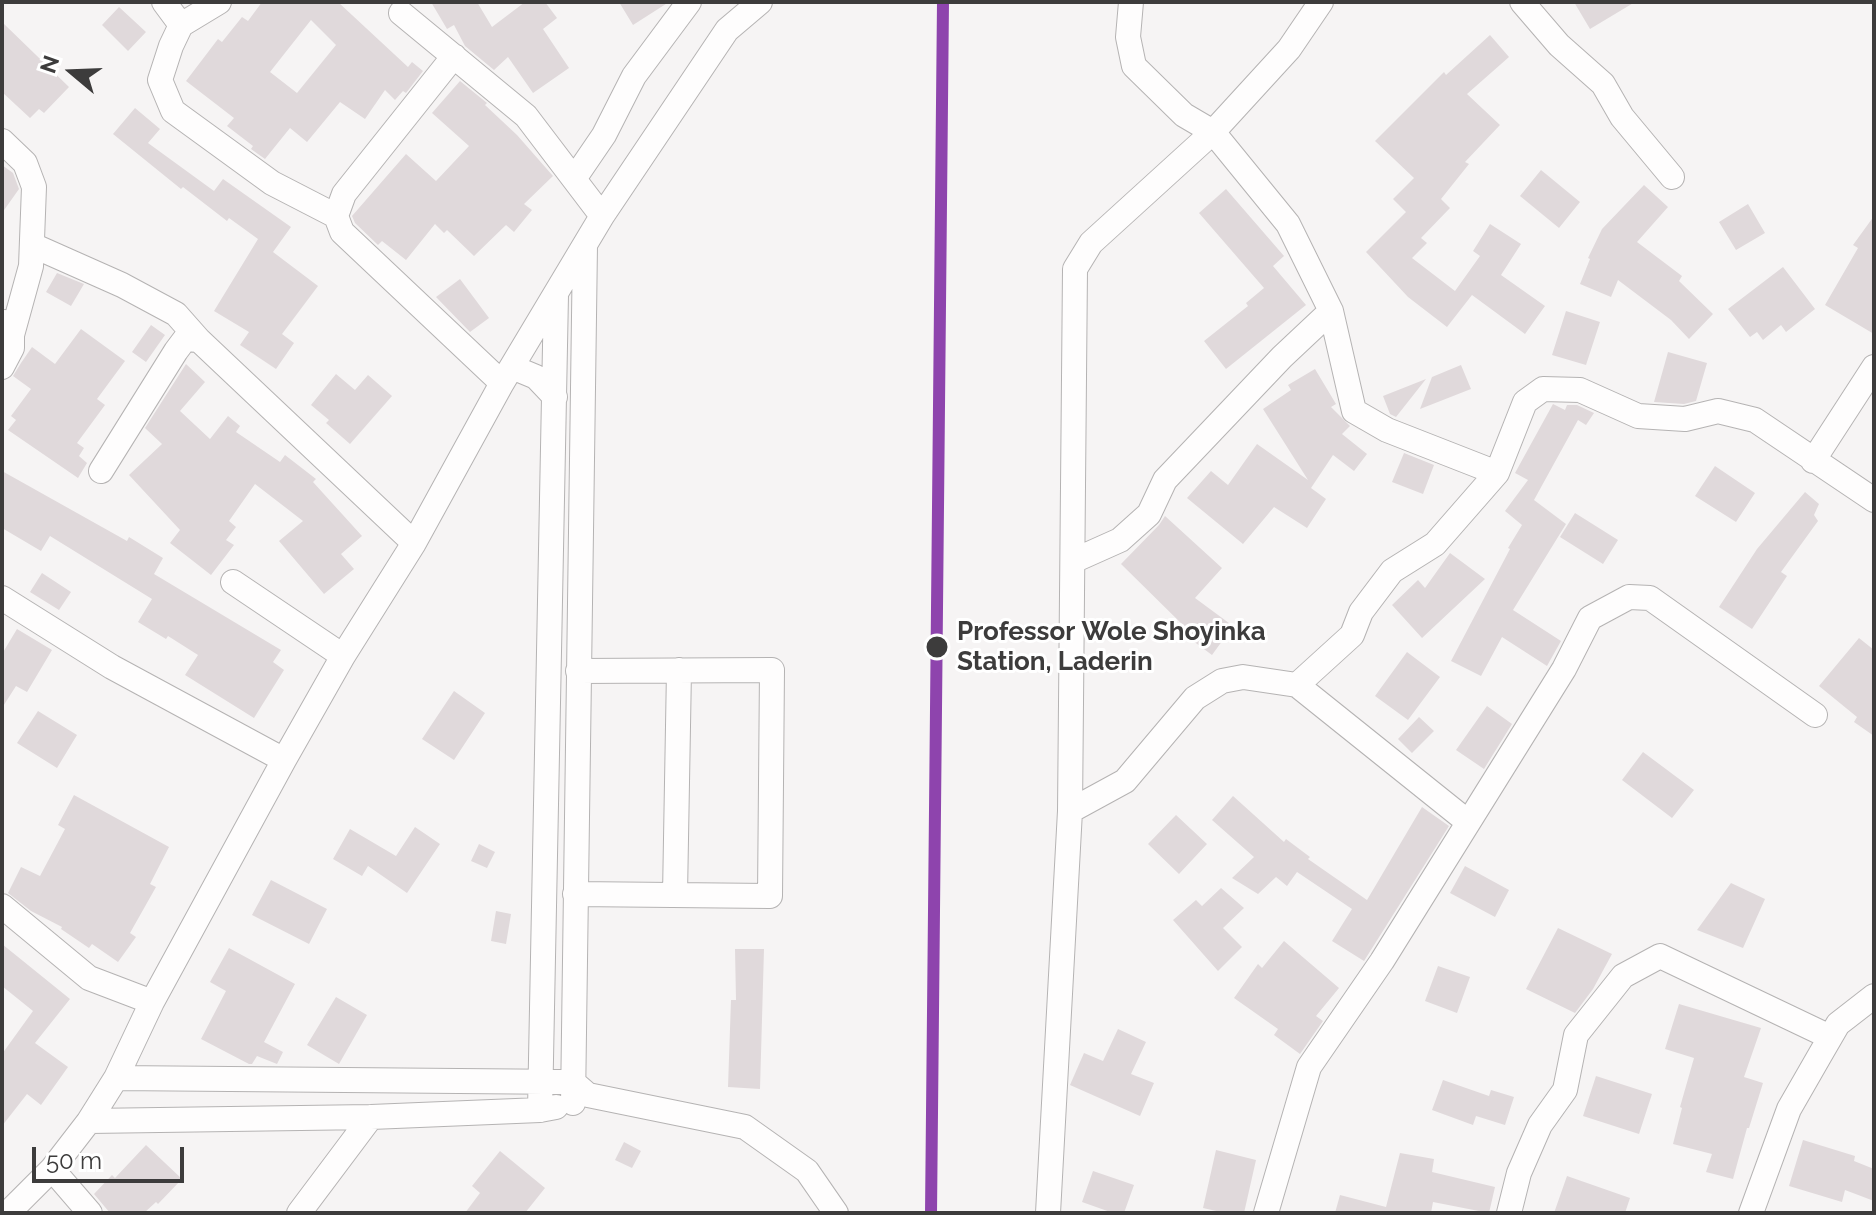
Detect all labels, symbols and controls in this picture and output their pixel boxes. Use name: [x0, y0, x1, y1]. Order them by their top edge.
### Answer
north arrow: [32, 32, 112, 112]
text: N: [34, 52, 64, 76]
place label: Professor Wole Shoyinka Station, Laderin: [957, 616, 1266, 678]
marker: Professor Wole Shoyinka Station, Laderin: [924, 634, 950, 660]
scale bar: [36, 1131, 188, 1181]
text: 50 m: [46, 1146, 102, 1175]

